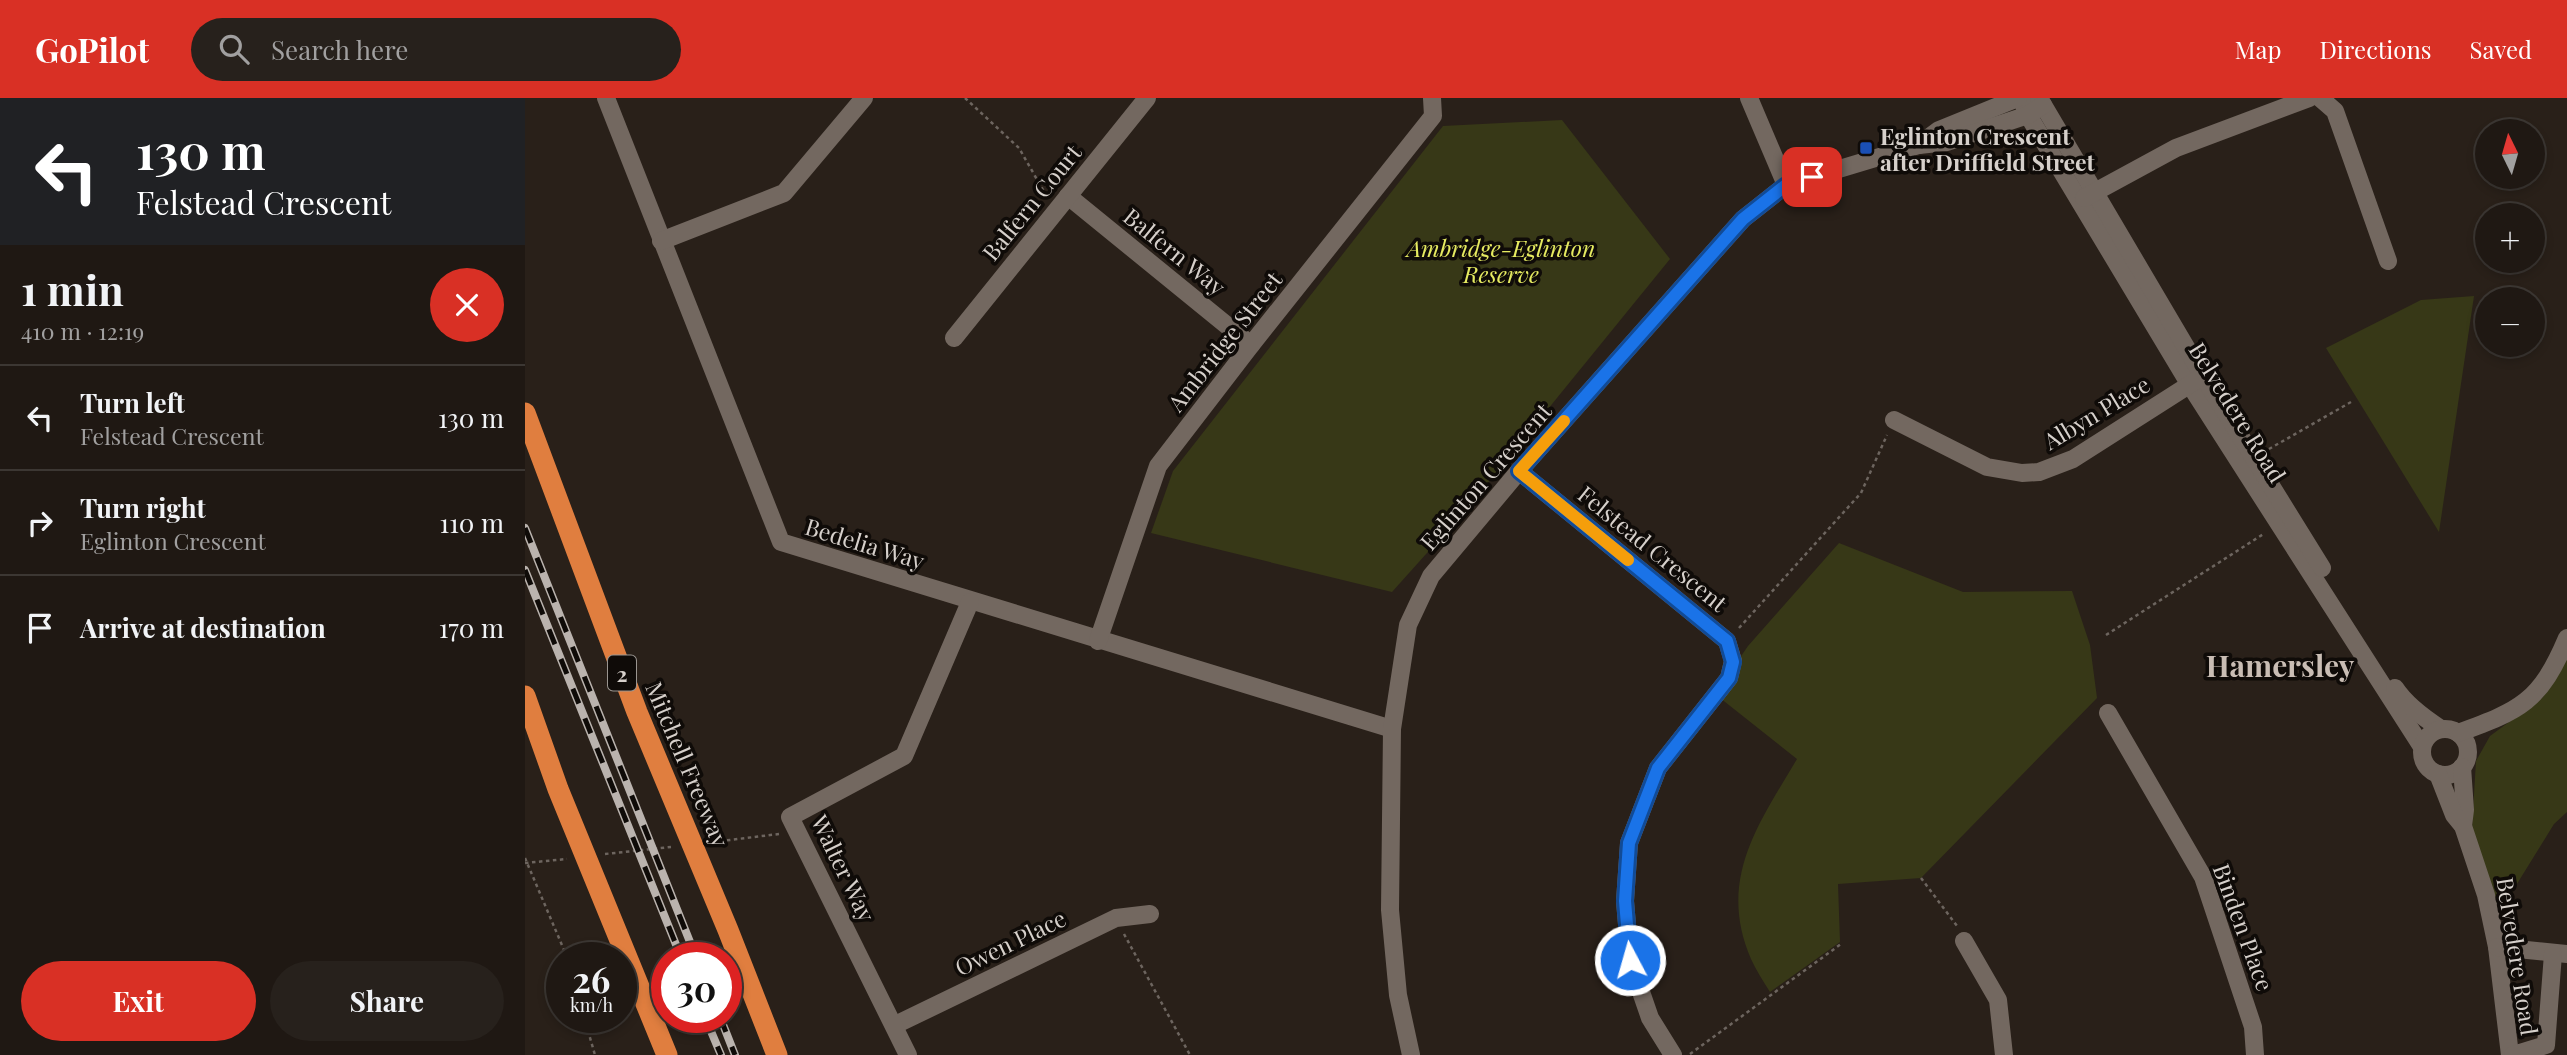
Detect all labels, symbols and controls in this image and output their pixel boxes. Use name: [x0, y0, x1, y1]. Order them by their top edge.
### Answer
search box: [191, 18, 681, 81]
text: GoPilot: [35, 27, 149, 71]
icon: search: [215, 30, 253, 68]
text: Search here: [271, 32, 408, 67]
text: Map: [2235, 33, 2281, 65]
text: Directions: [2319, 33, 2432, 65]
text: Saved: [2470, 33, 2532, 65]
text: 130 m: [136, 117, 266, 182]
north arrow: [2475, 119, 2545, 189]
map controls: [2475, 119, 2545, 357]
place label: Eglinton Crescent after Driffield Street: [1880, 120, 2096, 177]
icon: left: [21, 126, 112, 217]
street label: Balfern Court: [975, 137, 1088, 267]
marker: Eglinton Crescent after Driffield Street: [1858, 140, 1874, 156]
pin: [1782, 147, 1842, 207]
icon: arrive: [1793, 158, 1831, 196]
text: Felstead Crescent: [136, 180, 391, 223]
street label: Balfern Way: [1118, 200, 1233, 302]
button: +: [2475, 203, 2545, 273]
park label: Ambridge-Eglinton Reserve: [1405, 232, 1595, 289]
text: 1 min: [21, 261, 124, 317]
street label: Ambridge Street: [1159, 264, 1289, 418]
button: close: [430, 268, 504, 342]
button: −: [2475, 287, 2545, 357]
text: 410 m · 12:19: [21, 315, 144, 346]
street label: Belvedere Road: [2183, 336, 2293, 488]
street label: Albyn Place: [2036, 368, 2155, 456]
text: Turn left: [80, 385, 185, 420]
street label: Eglinton Crescent: [1412, 395, 1558, 556]
icon: left: [21, 399, 59, 437]
text: 130 m: [438, 400, 504, 435]
text: Felstead Crescent: [80, 420, 264, 451]
street label: Felstead Crescent: [1572, 478, 1735, 618]
text: Turn right: [80, 490, 206, 525]
icon: right: [21, 504, 59, 542]
text: 110 m: [440, 505, 504, 540]
street label: Bedelia Way: [802, 510, 929, 576]
text: Eglinton Crescent: [80, 525, 266, 556]
icon: arrive: [21, 609, 59, 647]
text: Arrive at destination: [80, 610, 326, 645]
text: 170 m: [439, 610, 504, 645]
district label: Hamersley: [2206, 645, 2355, 685]
road number: 2: [608, 656, 636, 690]
street label: Mitchell Freeway: [639, 677, 737, 852]
street label: Walter Way: [804, 809, 883, 927]
street label: Binden Place: [2207, 859, 2281, 995]
street label: Belvedere Road: [2490, 875, 2546, 1037]
street label: Owen Place: [949, 902, 1071, 982]
position arrow: [1593, 923, 1667, 997]
speed limit sign: 30: [651, 942, 742, 1033]
text: 26: [573, 955, 610, 1002]
button: Exit: [21, 961, 256, 1041]
button: Share: [270, 961, 504, 1041]
text: km/h: [570, 993, 613, 1017]

